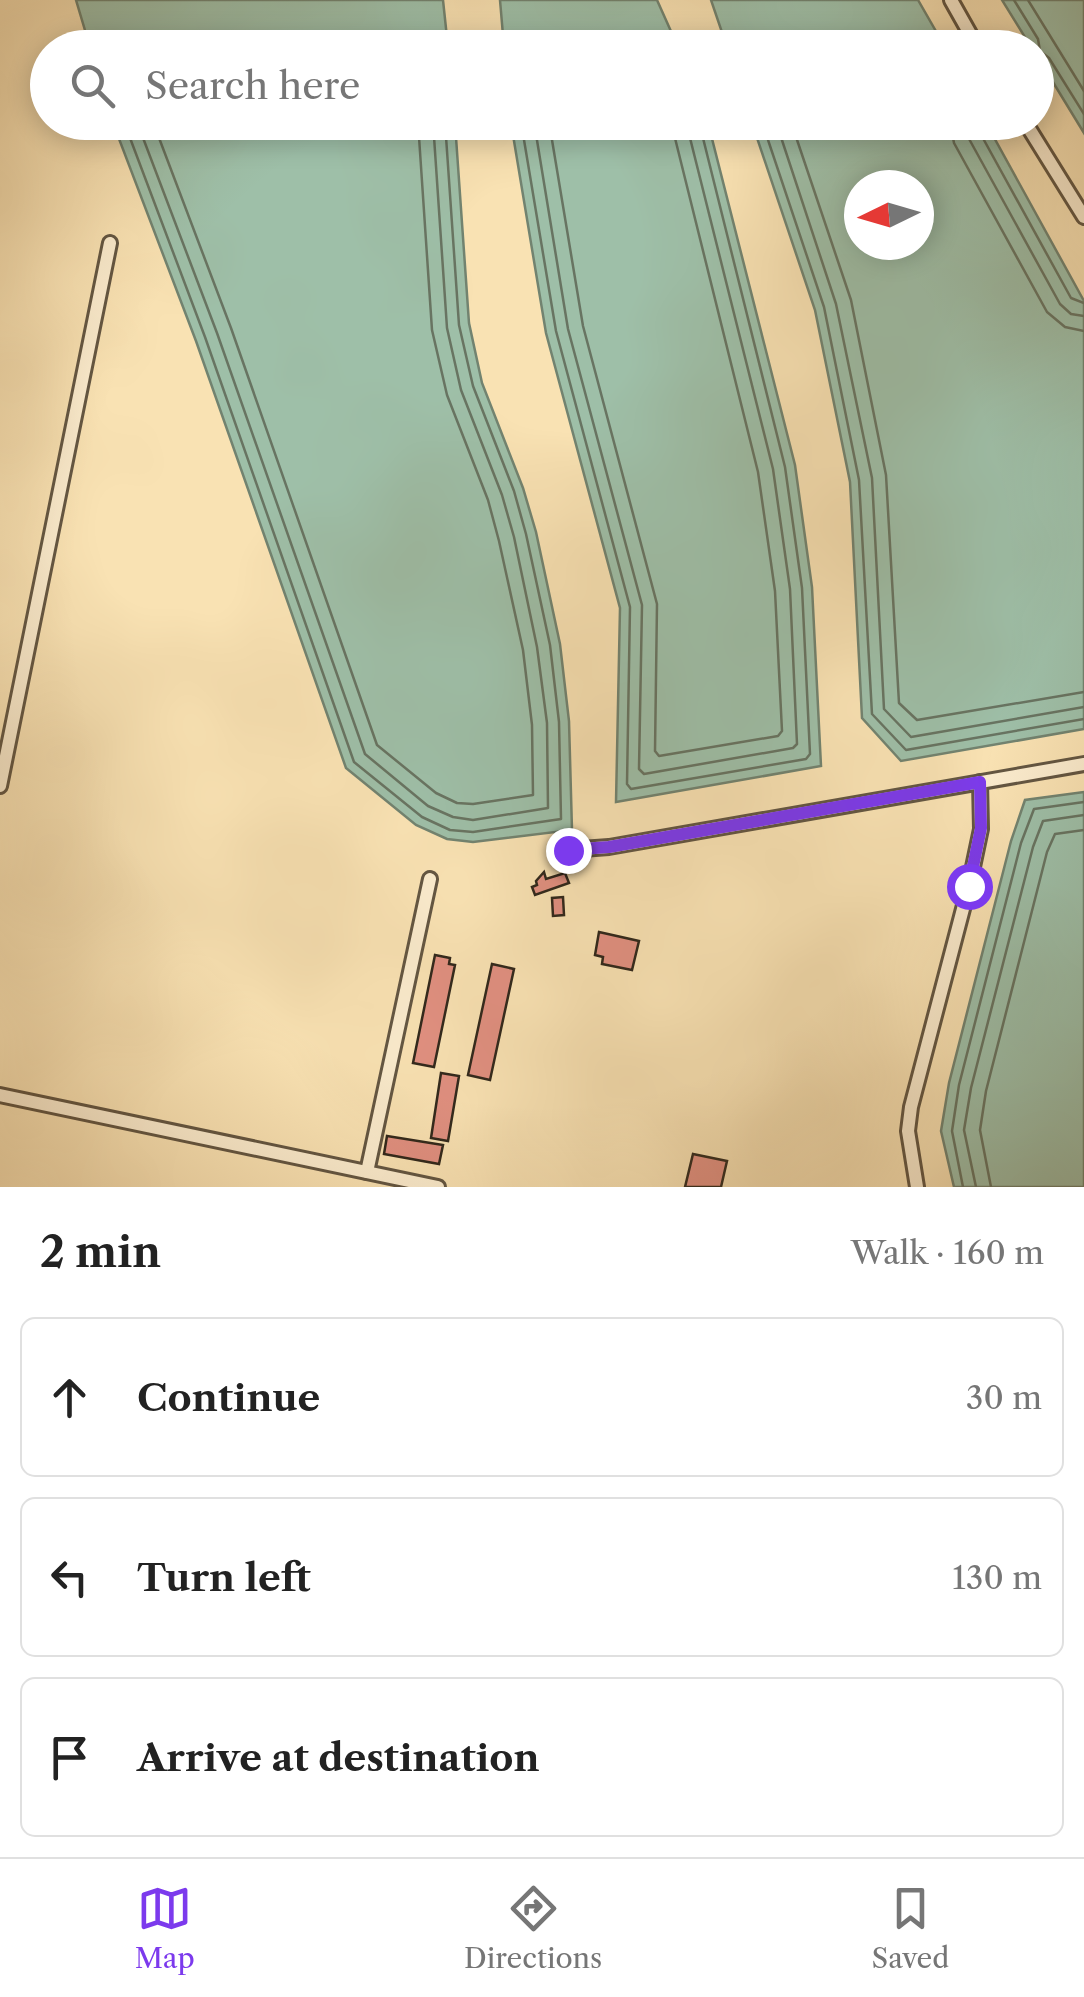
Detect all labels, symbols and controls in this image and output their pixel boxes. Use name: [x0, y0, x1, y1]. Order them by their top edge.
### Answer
search box: [30, 30, 1054, 140]
icon: search: [65, 58, 120, 113]
text: Search here: [145, 62, 360, 109]
north arrow: [844, 170, 934, 260]
route end: [546, 828, 592, 874]
route start: [947, 864, 993, 910]
text: 2 min: [40, 1226, 161, 1278]
text: Walk · 160 m: [851, 1233, 1044, 1272]
icon: ahead: [42, 1370, 97, 1425]
text: Continue: [137, 1374, 320, 1421]
text: 30 m: [966, 1378, 1042, 1417]
icon: left: [42, 1550, 97, 1605]
text: Turn left: [137, 1554, 311, 1601]
text: 130 m: [952, 1558, 1042, 1597]
icon: arrive: [42, 1730, 97, 1785]
text: Arrive at destination: [137, 1734, 540, 1781]
tab: Map: [135, 1881, 195, 1975]
tab: Directions: [464, 1881, 602, 1975]
tab: Saved: [872, 1881, 949, 1975]

